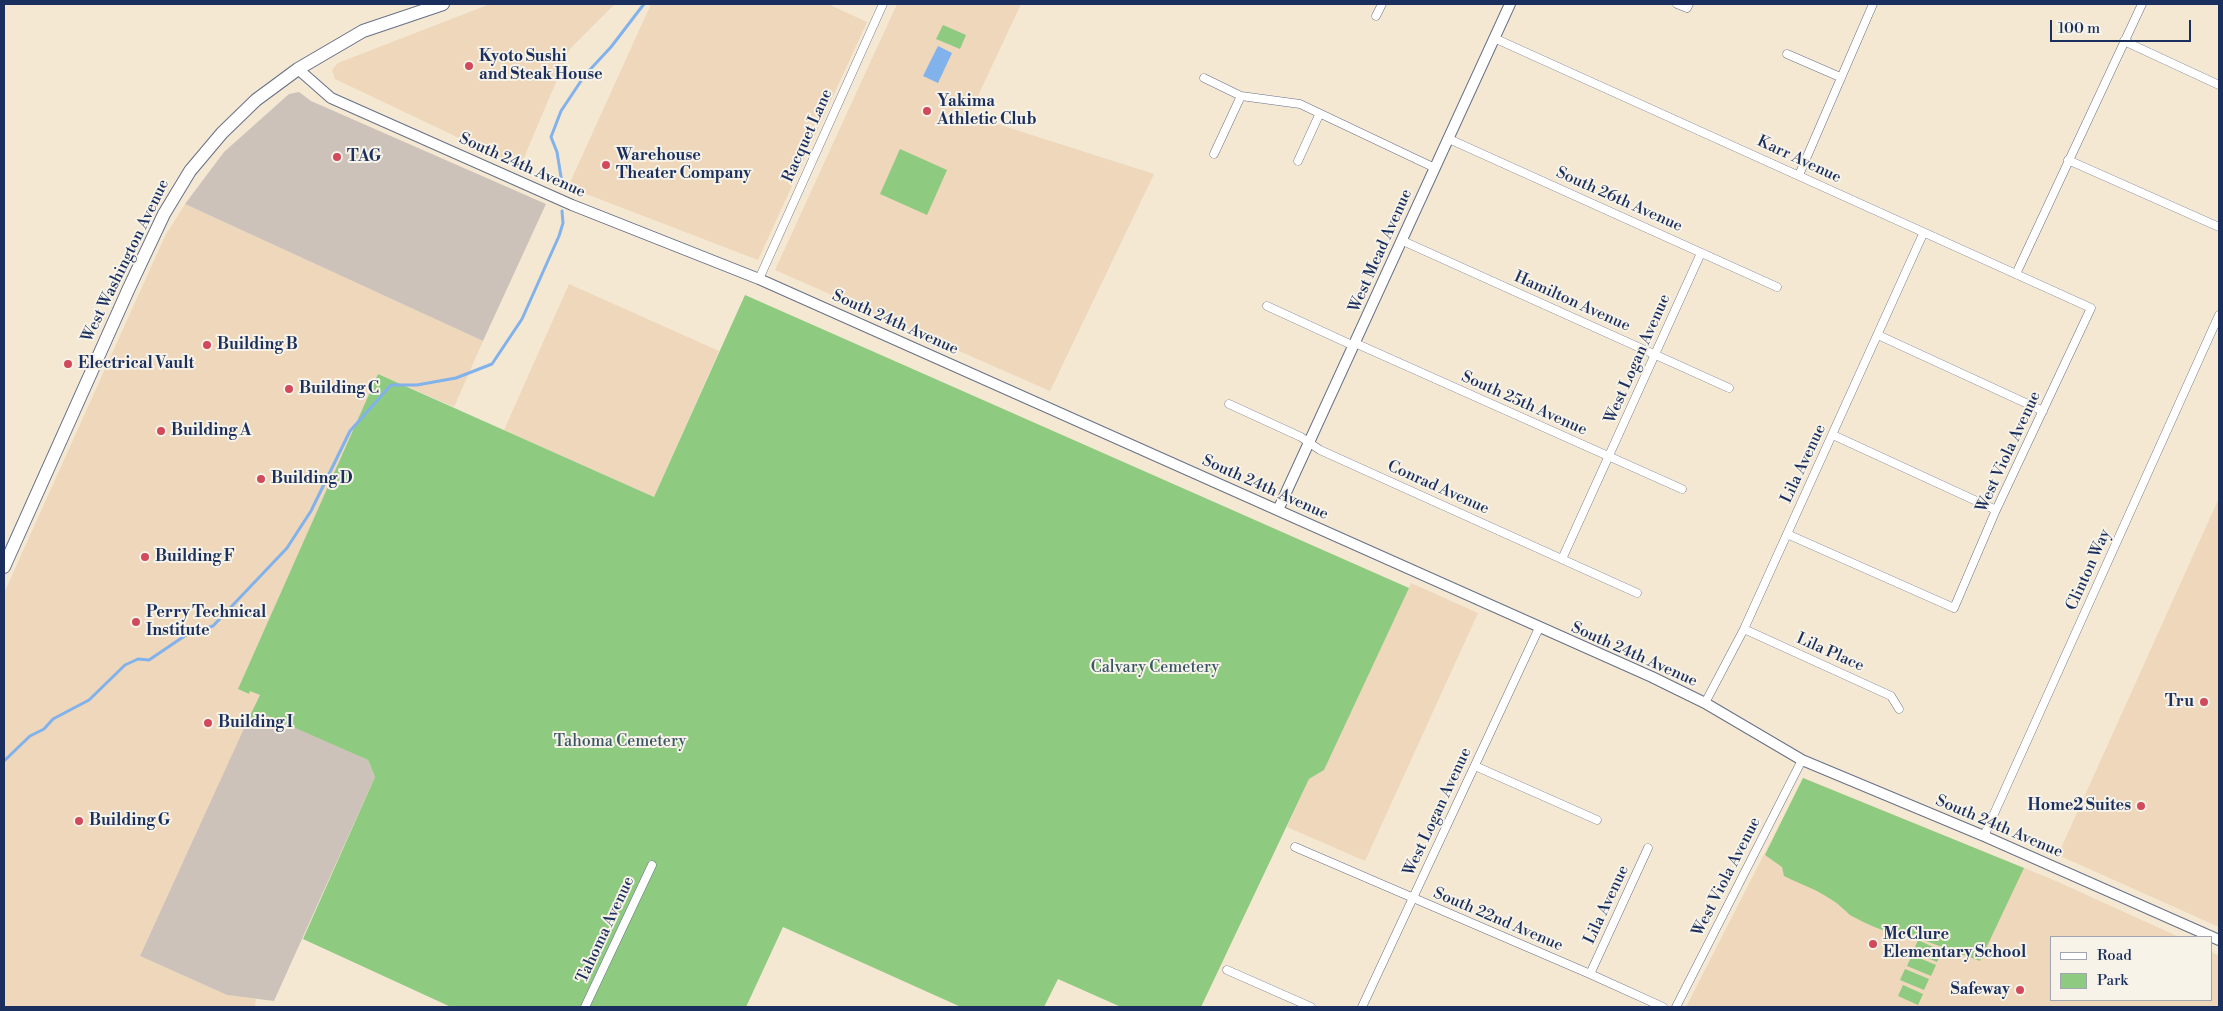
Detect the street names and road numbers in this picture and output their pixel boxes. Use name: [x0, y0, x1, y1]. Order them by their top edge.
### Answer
street label: Racquet Lane: [779, 86, 837, 186]
street label: South 24th Avenue: [456, 130, 588, 202]
street label: Karr Avenue: [1754, 132, 1844, 188]
street label: South 26th Avenue: [1553, 164, 1685, 236]
street label: West Washington Avenue: [78, 176, 174, 346]
street label: West Mead Avenue: [1345, 186, 1417, 316]
street label: Hamilton Avenue: [1511, 268, 1633, 336]
street label: South 24th Avenue: [829, 287, 961, 359]
street label: West Logan Avenue: [1601, 292, 1675, 426]
street label: South 25th Avenue: [1458, 368, 1590, 440]
street label: West Viola Avenue: [1973, 388, 2045, 516]
street label: Lila Avenue: [1777, 422, 1831, 506]
street label: South 24th Avenue: [1199, 452, 1331, 524]
street label: Conrad Avenue: [1384, 457, 1492, 519]
street label: Clinton Way: [2063, 526, 2115, 614]
street label: South 24th Avenue: [1568, 619, 1700, 691]
street label: Lila Place: [1793, 630, 1867, 676]
street label: West Logan Avenue: [1400, 745, 1476, 879]
street label: South 24th Avenue: [1933, 792, 2065, 862]
street label: West Viola Avenue: [1689, 814, 1765, 940]
street label: Lila Avenue: [1580, 863, 1634, 947]
street label: Tahoma Avenue: [573, 874, 639, 986]
street label: South 22nd Avenue: [1430, 884, 1566, 956]

